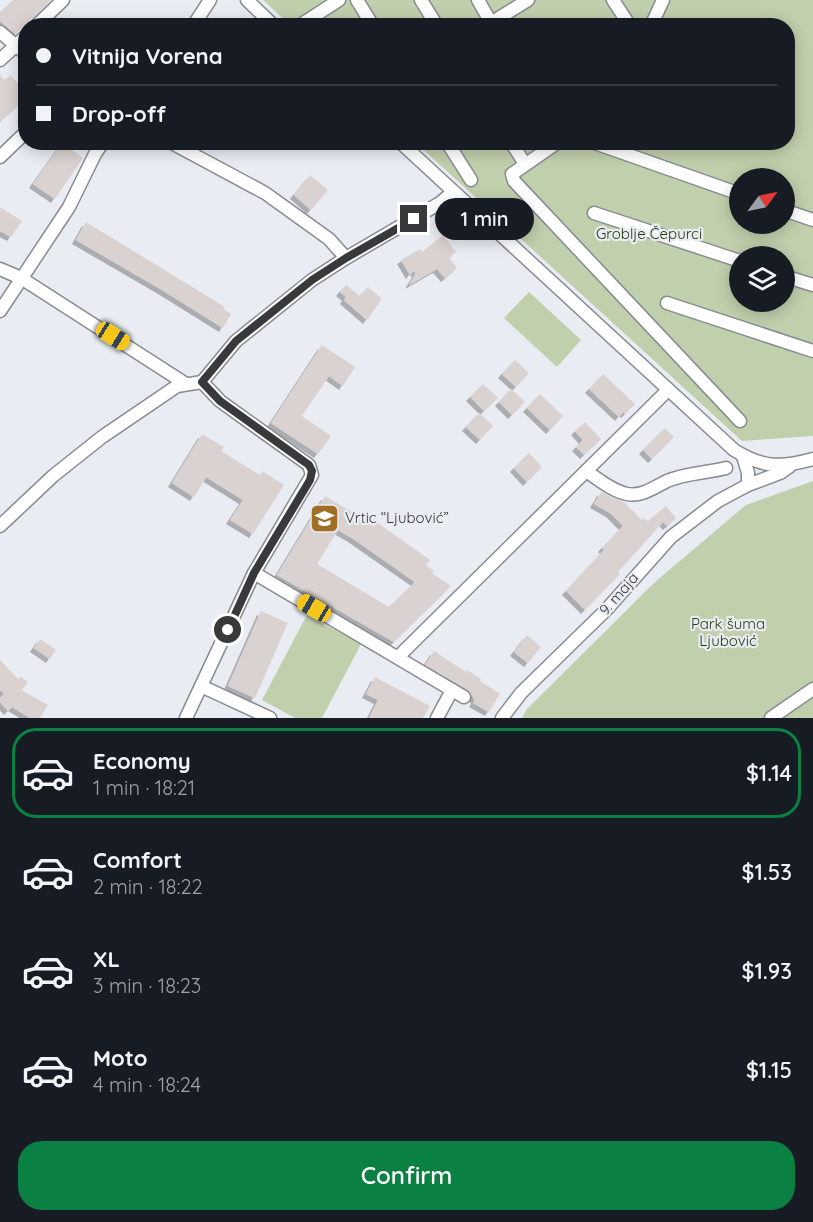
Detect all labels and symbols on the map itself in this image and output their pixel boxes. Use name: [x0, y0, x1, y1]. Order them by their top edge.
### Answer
north arrow: [729, 168, 795, 234]
callout: 1 min: [435, 198, 534, 240]
route end: [400, 205, 427, 232]
park label: Groblje Čepurci: [596, 224, 702, 243]
car: [93, 319, 133, 353]
school or university icon: Vrtic “Ljubović”: [308, 502, 340, 534]
place label: Vrtic “Ljubović”: [345, 508, 449, 527]
street label: 9. maja: [595, 568, 642, 619]
car: [294, 591, 334, 625]
park label: Park šuma Ljubović: [691, 614, 765, 650]
route start: [214, 616, 241, 643]

